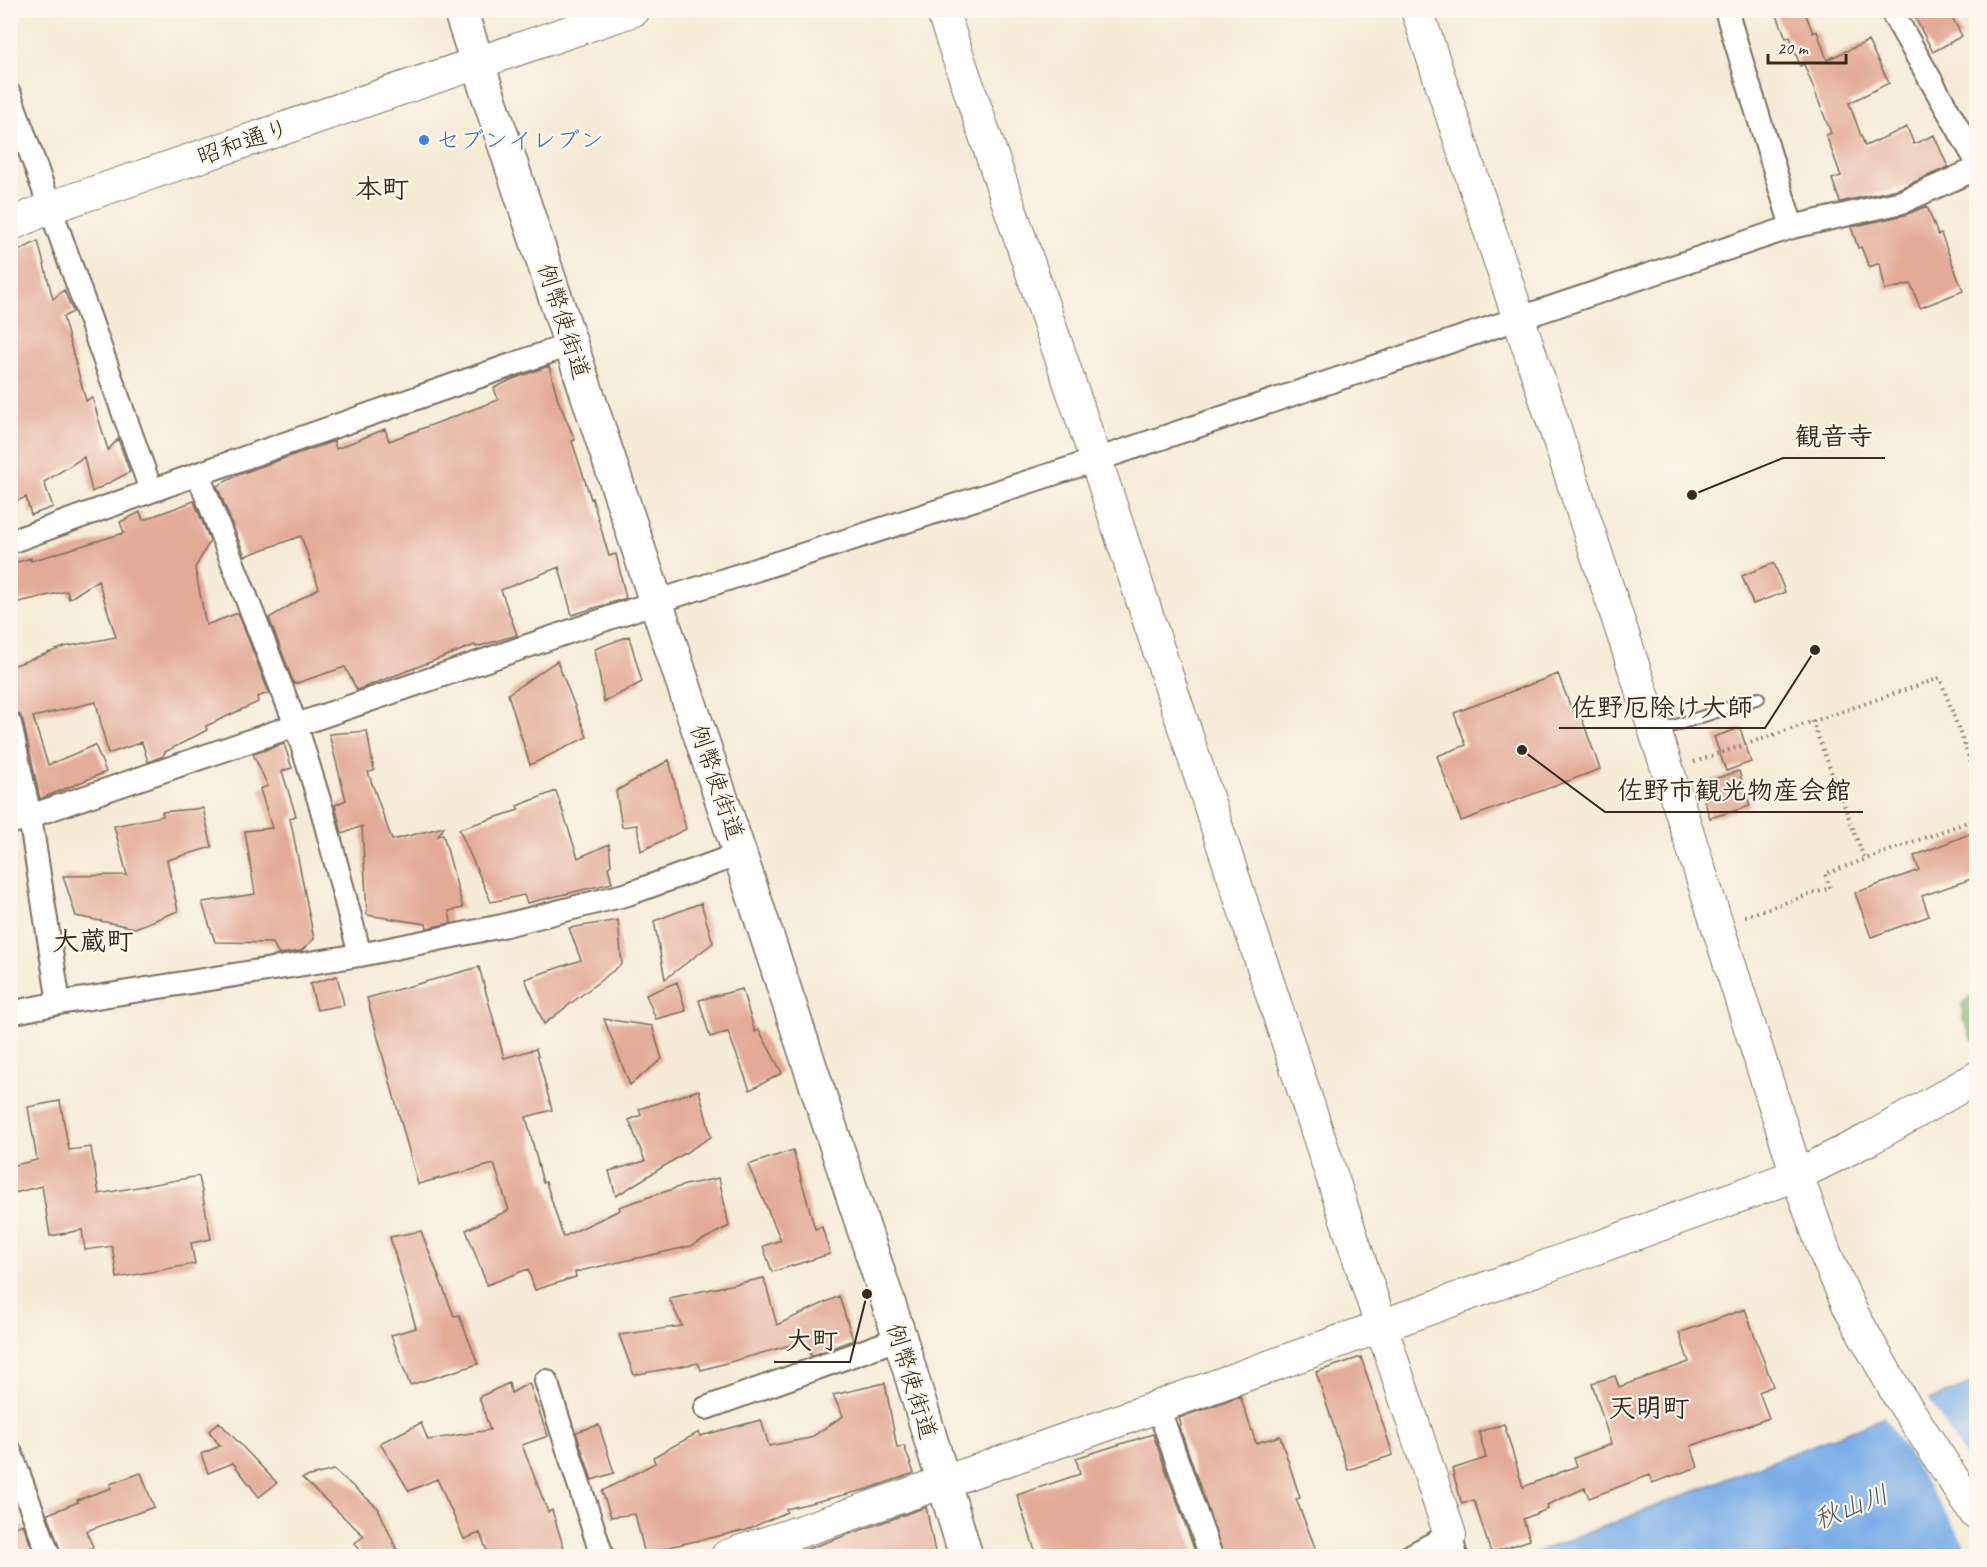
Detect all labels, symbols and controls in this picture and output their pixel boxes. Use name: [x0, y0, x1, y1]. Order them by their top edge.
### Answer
scale bar: [1768, 27, 1846, 65]
text: 20 m: [1777, 37, 1810, 59]
street label: 昭和通り: [193, 112, 293, 172]
place label: セブンイレブン: [436, 125, 604, 155]
marker: セブンイレブン: [417, 133, 431, 147]
district label: 本町: [355, 172, 409, 206]
street label: 例幣使街道: [531, 259, 597, 383]
callout: 観音寺: [1783, 414, 1885, 458]
text: 観音寺: [1795, 420, 1873, 453]
callout: 佐野厄除け大師: [1559, 684, 1765, 728]
text: 佐野厄除け大師: [1571, 691, 1753, 724]
street label: 例幣使街道: [683, 720, 751, 844]
callout: 佐野市観光物産会館: [1605, 768, 1863, 812]
text: 佐野市観光物産会館: [1617, 774, 1851, 807]
district label: 大蔵町: [53, 924, 134, 958]
callout: 大町: [774, 1318, 850, 1362]
street label: 例幣使街道: [880, 1319, 944, 1443]
text: 大町: [786, 1324, 838, 1357]
district label: 天明町: [1609, 1391, 1690, 1425]
water label: 秋山川: [1809, 1478, 1893, 1536]

